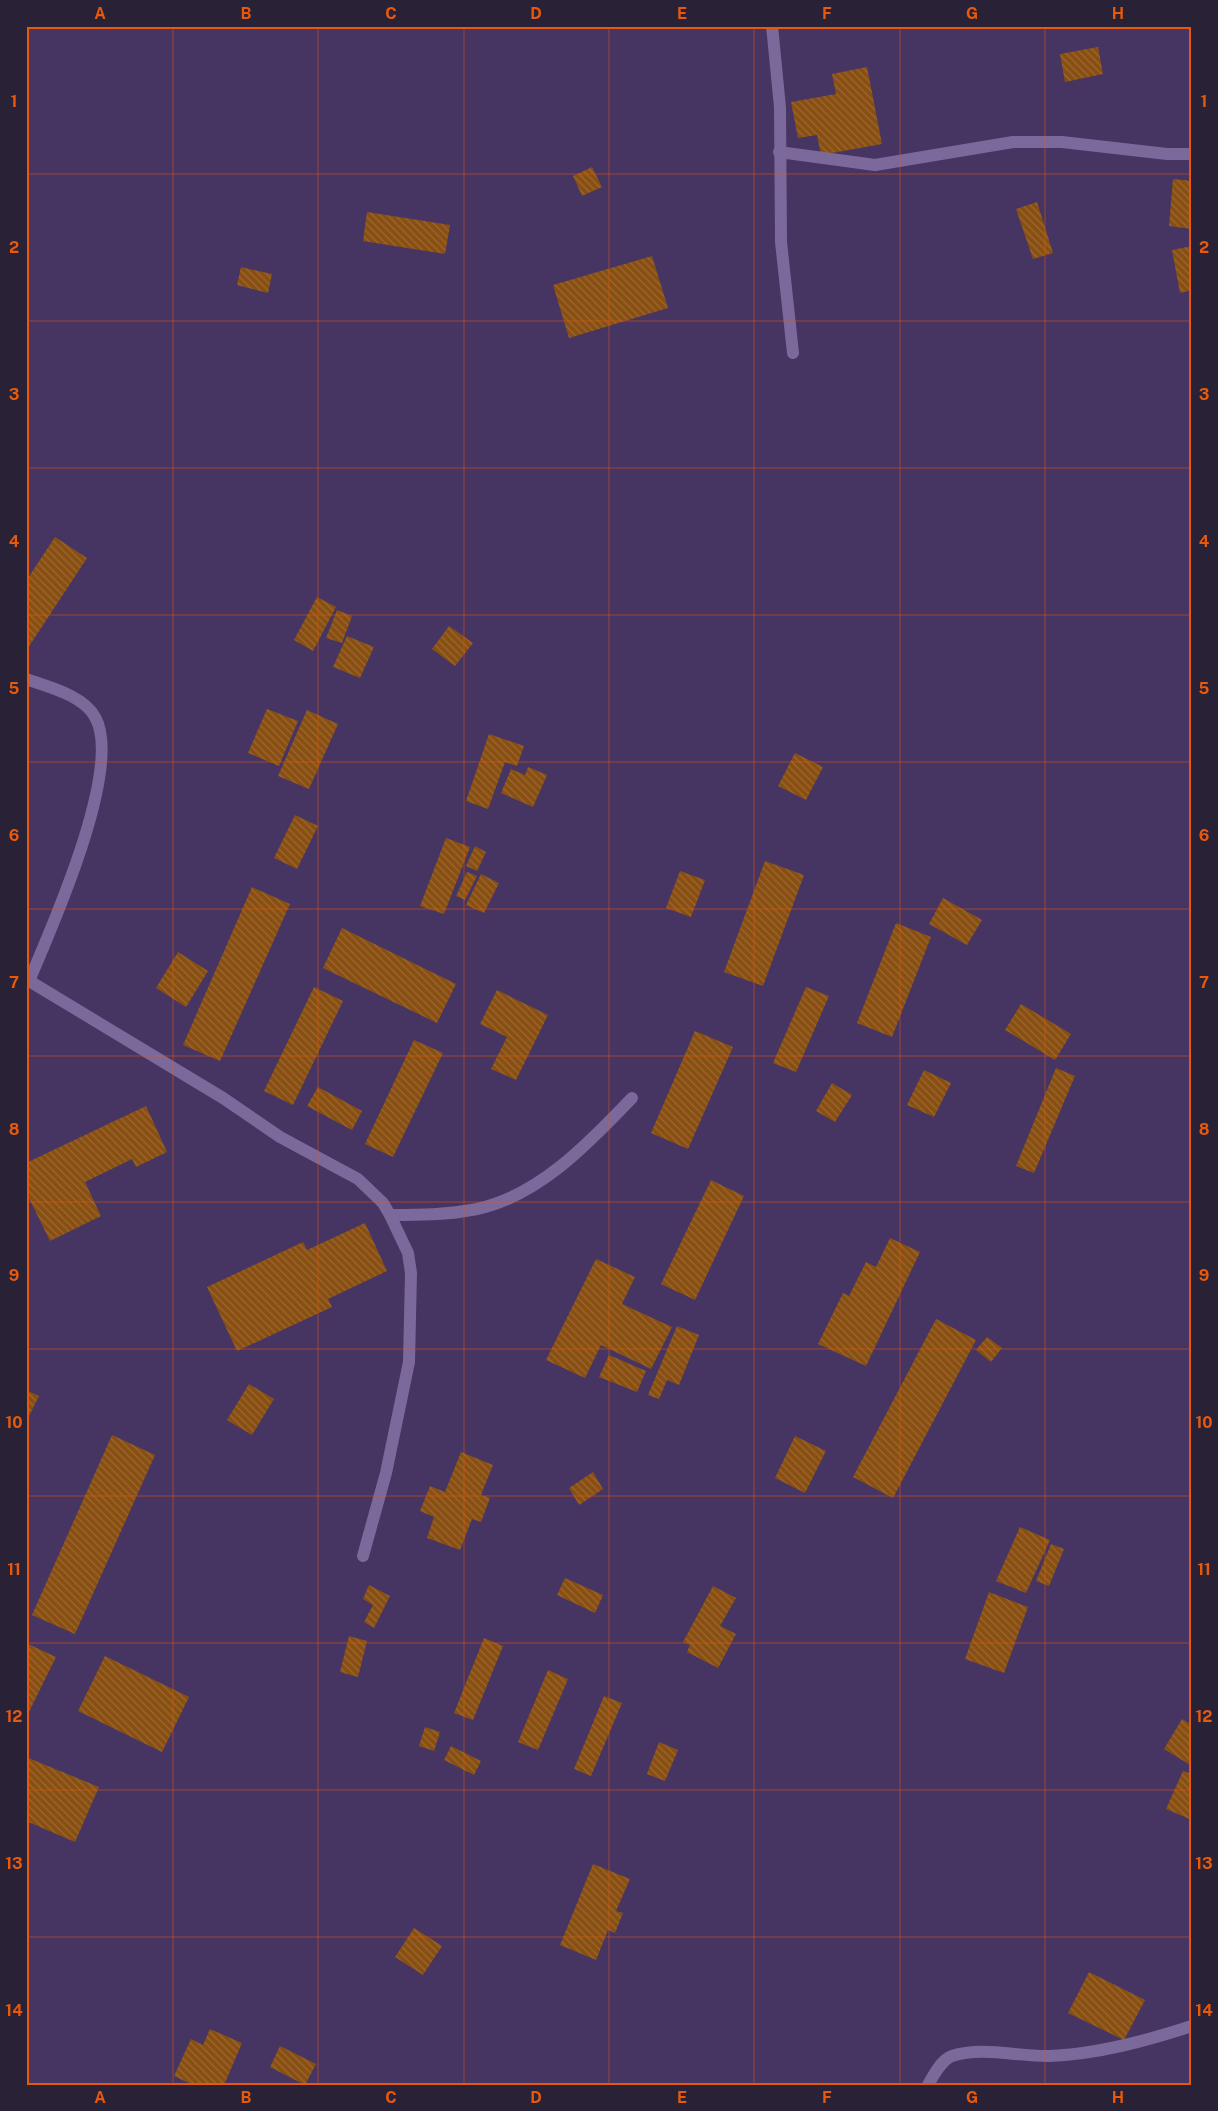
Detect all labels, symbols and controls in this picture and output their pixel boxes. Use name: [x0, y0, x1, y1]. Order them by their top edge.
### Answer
text: A: [94, 4, 106, 23]
text: B: [241, 4, 252, 23]
text: C: [385, 4, 397, 23]
text: D: [530, 4, 542, 23]
text: E: [677, 4, 687, 23]
text: F: [822, 4, 832, 23]
text: G: [966, 4, 978, 23]
text: H: [1112, 4, 1124, 23]
text: 1: [11, 92, 17, 111]
text: 1: [1201, 92, 1207, 111]
text: 2: [9, 238, 19, 257]
text: 2: [1199, 238, 1209, 257]
text: 3: [9, 385, 19, 404]
text: 3: [1199, 385, 1209, 404]
text: 4: [9, 532, 20, 551]
text: 4: [1199, 532, 1210, 551]
text: 5: [9, 679, 20, 698]
text: 5: [1199, 679, 1210, 698]
text: 6: [9, 826, 19, 845]
text: 6: [1199, 826, 1209, 845]
text: 7: [9, 973, 19, 992]
text: 7: [1199, 973, 1209, 992]
text: 8: [9, 1120, 20, 1139]
text: 8: [1199, 1120, 1210, 1139]
text: 9: [9, 1266, 19, 1285]
text: 9: [1199, 1266, 1209, 1285]
text: 10: [5, 1413, 23, 1432]
text: 10: [1195, 1413, 1213, 1432]
text: 11: [7, 1560, 21, 1579]
text: 11: [1197, 1560, 1211, 1579]
text: 12: [5, 1707, 23, 1726]
text: 12: [1195, 1707, 1213, 1726]
text: 13: [5, 1854, 23, 1873]
text: 13: [1195, 1854, 1213, 1873]
text: 14: [5, 2001, 23, 2020]
text: 14: [1195, 2001, 1213, 2020]
text: A: [94, 2088, 106, 2107]
text: B: [241, 2088, 252, 2107]
text: C: [385, 2088, 397, 2107]
text: D: [530, 2088, 542, 2107]
text: E: [677, 2088, 687, 2107]
text: F: [822, 2088, 832, 2107]
text: G: [966, 2088, 978, 2107]
text: H: [1112, 2088, 1124, 2107]

